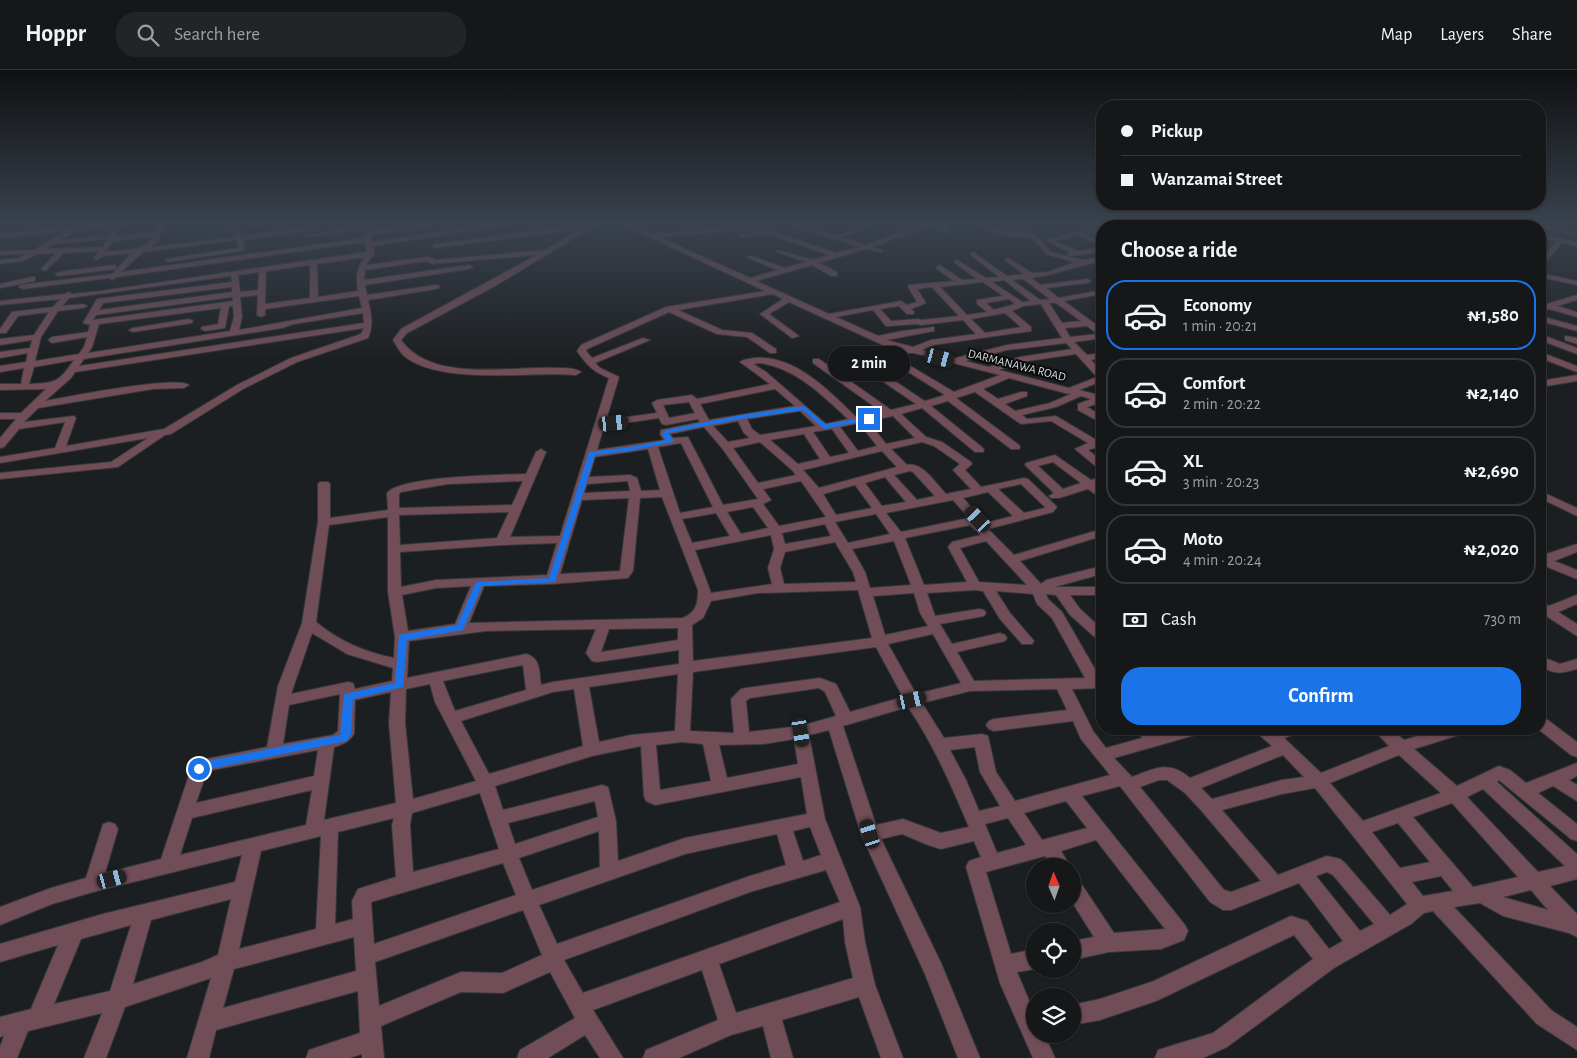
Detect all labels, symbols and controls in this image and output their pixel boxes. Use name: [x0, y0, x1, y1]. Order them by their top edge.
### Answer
search box: [116, 12, 466, 57]
icon: search: [134, 21, 162, 49]
text: Hoppr: [25, 22, 86, 46]
text: Search here: [174, 25, 260, 44]
text: Map: [1381, 26, 1412, 44]
text: Layers: [1440, 26, 1484, 44]
text: Share: [1512, 26, 1552, 44]
text: Pickup: [1151, 122, 1203, 141]
text: Wanzamai Street: [1151, 170, 1282, 189]
text: Choose a ride: [1121, 239, 1237, 261]
icon: car: [1123, 293, 1168, 338]
text: Economy: [1183, 296, 1252, 315]
text: ₦1,580: [1467, 306, 1519, 325]
text: 1 min · 20:21: [1183, 318, 1257, 334]
callout: 2 min: [828, 346, 910, 382]
car: [923, 347, 956, 369]
street label: DARMANAWA ROAD: [967, 347, 1067, 383]
text: 2 min: [851, 355, 887, 371]
icon: car: [1123, 371, 1168, 416]
text: Comfort: [1183, 374, 1245, 393]
text: ₦2,140: [1466, 384, 1519, 403]
text: 2 min · 20:22: [1183, 396, 1261, 412]
route end: [858, 408, 880, 430]
car: [598, 414, 629, 432]
icon: car: [1123, 449, 1168, 494]
text: XL: [1183, 452, 1203, 471]
text: ₦2,690: [1464, 462, 1519, 481]
text: 3 min · 20:23: [1183, 474, 1259, 490]
car: [962, 503, 993, 535]
icon: car: [1123, 527, 1168, 572]
text: Moto: [1183, 530, 1223, 549]
text: ₦2,020: [1464, 540, 1519, 559]
text: 4 min · 20:24: [1183, 552, 1262, 568]
icon: cash: [1121, 606, 1149, 634]
text: Cash: [1161, 610, 1197, 629]
text: 730 m: [1484, 611, 1521, 627]
button: Confirm: [1121, 667, 1521, 725]
car: [895, 689, 928, 711]
car: [791, 716, 810, 748]
route start: [188, 758, 210, 780]
car: [858, 817, 881, 851]
north arrow: [1026, 858, 1081, 912]
map controls: [1026, 858, 1081, 1043]
car: [95, 868, 128, 890]
button: locate: [1026, 923, 1081, 978]
button: layers: [1026, 988, 1081, 1043]

